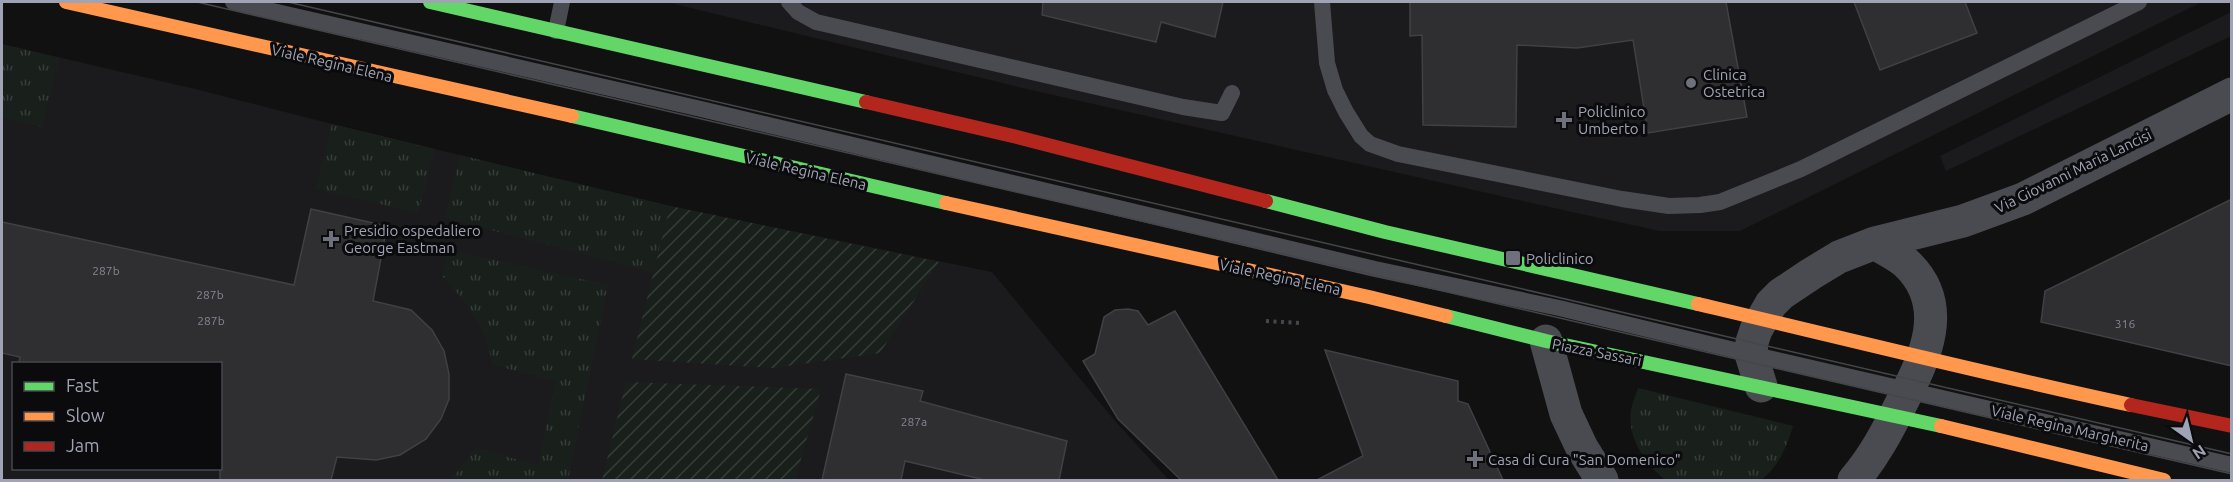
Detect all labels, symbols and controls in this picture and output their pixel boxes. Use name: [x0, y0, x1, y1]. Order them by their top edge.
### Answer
street label: Viale Regina Elena: [270, 41, 394, 85]
place label: Clinica Ostetrica: [1703, 66, 1765, 100]
marker: Clinica Ostetrica: [1684, 76, 1698, 90]
place label: Policlinico Umberto I: [1578, 103, 1646, 137]
marker: Policlinico Umberto I: [1555, 111, 1573, 129]
street label: Via Giovanni Maria Lancisi: [1992, 126, 2154, 216]
street label: Viale Regina Elena: [744, 149, 868, 193]
place label: Presidio ospedaliero George Eastman: [344, 222, 481, 256]
marker: Presidio ospedaliero George Eastman: [322, 230, 340, 248]
marker: Policlinico: [1504, 249, 1522, 267]
place label: Policlinico: [1526, 250, 1594, 267]
street label: Viale Regina Elena: [1218, 256, 1342, 298]
house number: 287b: [92, 264, 120, 277]
house number: 287b: [196, 288, 224, 301]
house number: 287b: [197, 314, 225, 327]
house number: 316: [2115, 317, 2135, 330]
street label: Piazza Sassari: [1551, 335, 1643, 369]
legend: [12, 362, 222, 470]
text: Fast: [66, 375, 99, 395]
street label: Viale Regina Margherita: [1989, 402, 2151, 454]
text: Slow: [66, 405, 105, 425]
north arrow: [2161, 410, 2221, 470]
house number: 287a: [901, 415, 927, 428]
text: Jam: [66, 435, 100, 455]
text: N: [2189, 442, 2209, 463]
marker: Casa di Cura "San Domenico": [1466, 450, 1484, 468]
place label: Casa di Cura "San Domenico": [1488, 451, 1681, 468]

